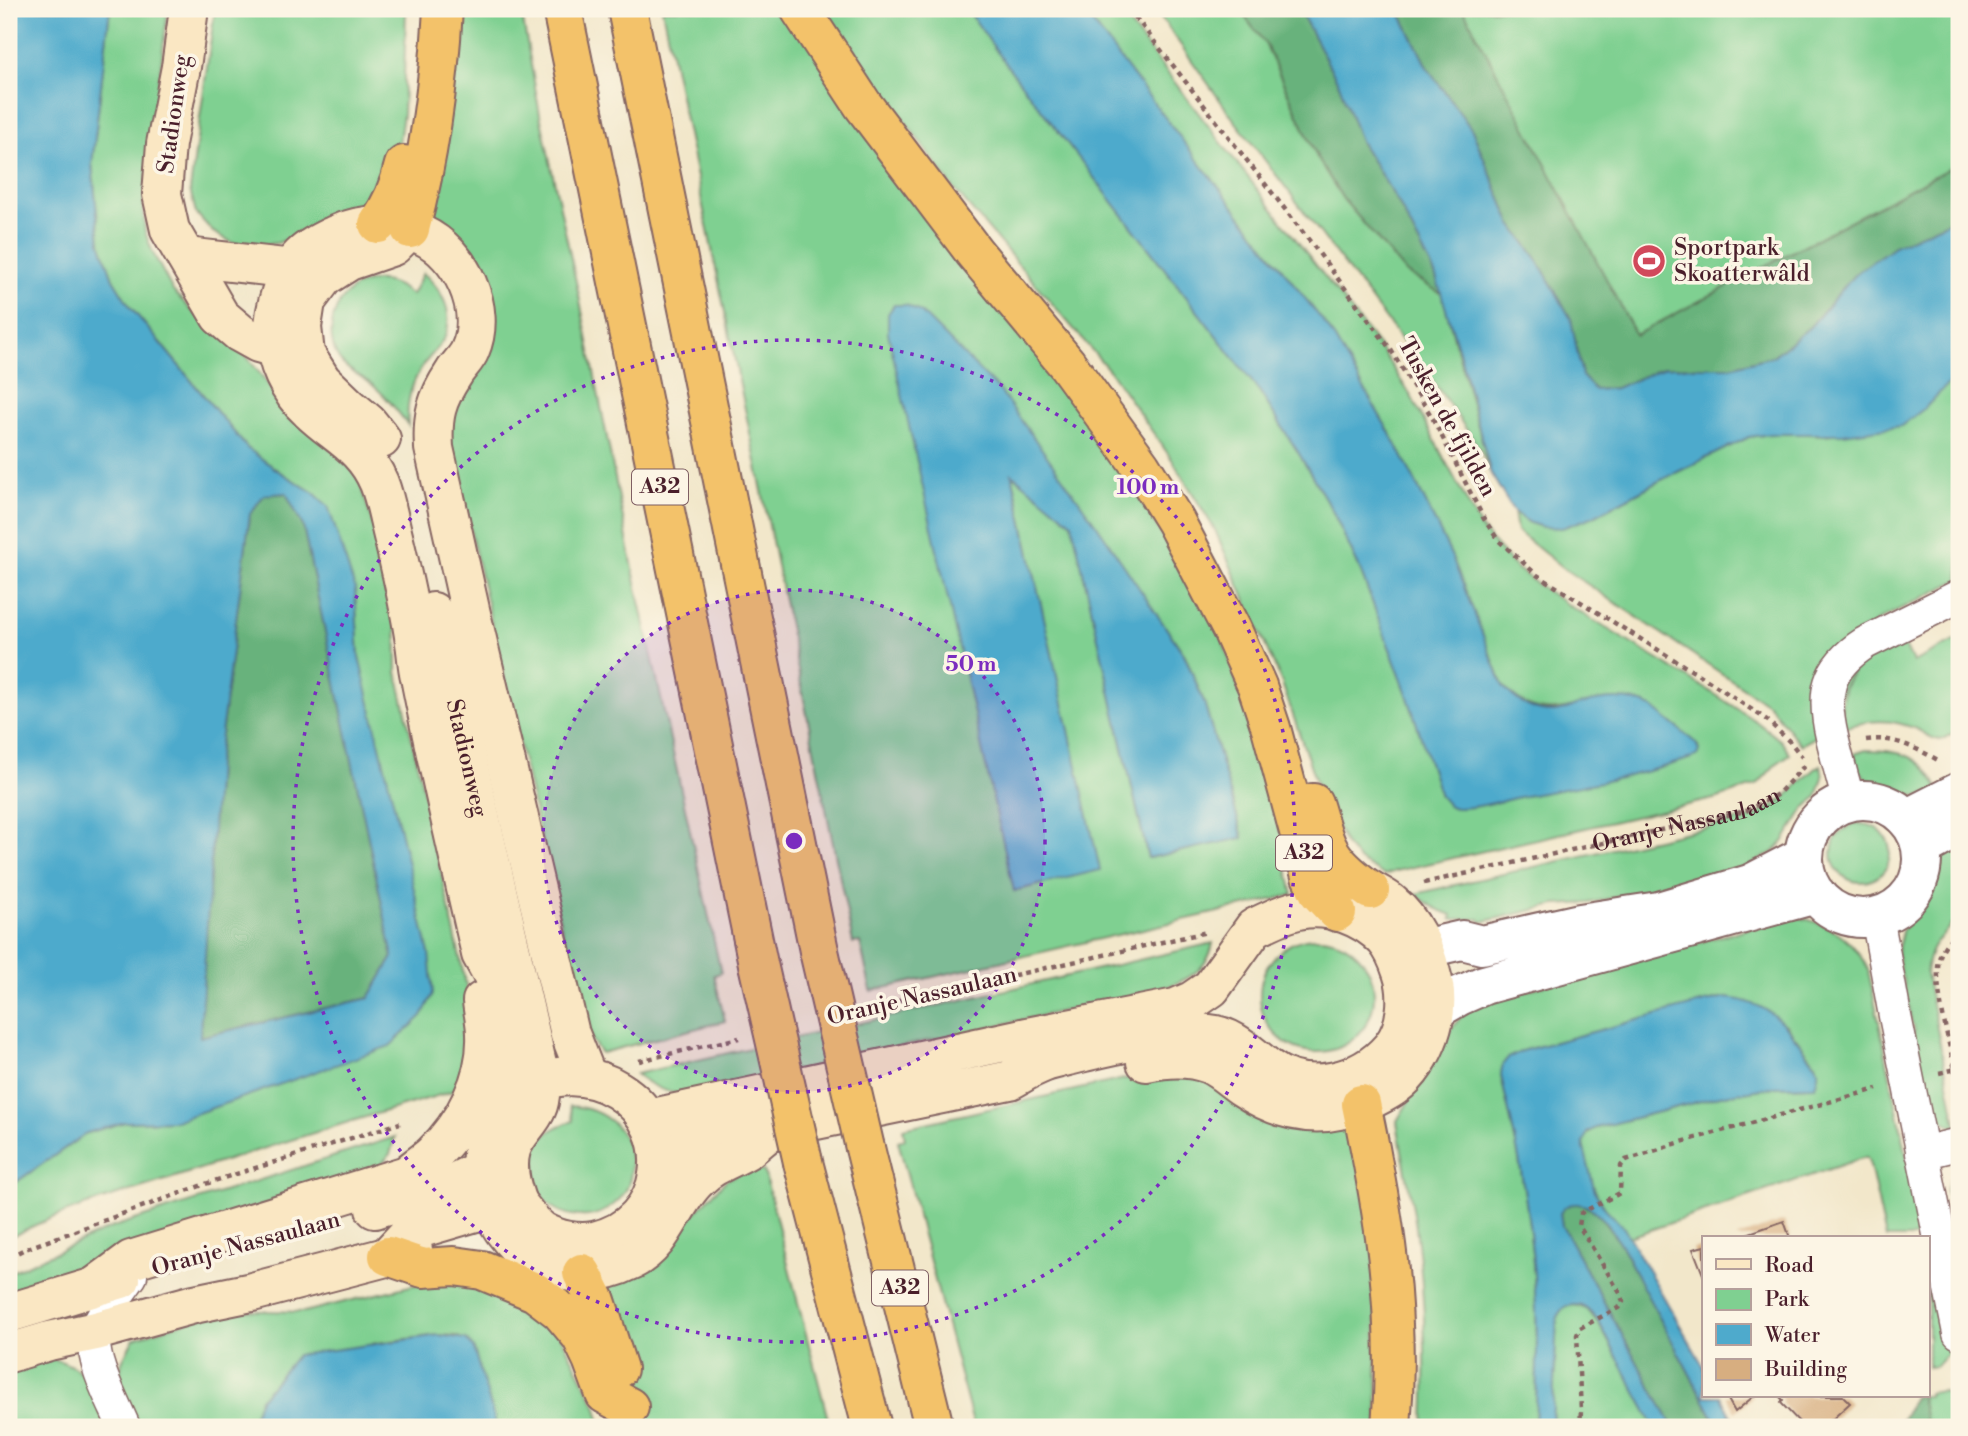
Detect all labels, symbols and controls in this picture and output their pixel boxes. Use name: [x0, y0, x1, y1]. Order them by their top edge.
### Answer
street label: Stadionweg: [152, 53, 196, 175]
place label: Sportpark Skoatterwâld: [1674, 234, 1810, 288]
sports icon: Sportpark Skoatterwâld: [1630, 242, 1668, 280]
street label: Tusken de fjilden: [1392, 332, 1503, 502]
road number: A32: [632, 470, 688, 504]
text: 100 m: [1117, 475, 1179, 501]
text: 50 m: [946, 652, 996, 678]
street label: Stadionweg: [440, 697, 494, 820]
street label: Oranje Nassaulaan: [1590, 781, 1786, 859]
centre of rings: [782, 829, 806, 853]
road number: A32: [1276, 836, 1332, 870]
street label: Oranje Nassaulaan: [824, 960, 1020, 1031]
street label: Oranje Nassaulaan: [149, 1205, 344, 1283]
legend: [1702, 1236, 1930, 1398]
text: Road: [1765, 1253, 1814, 1279]
road number: A32: [872, 1270, 928, 1306]
text: Park: [1765, 1287, 1810, 1313]
text: Water: [1764, 1323, 1820, 1349]
text: Building: [1764, 1357, 1847, 1383]

